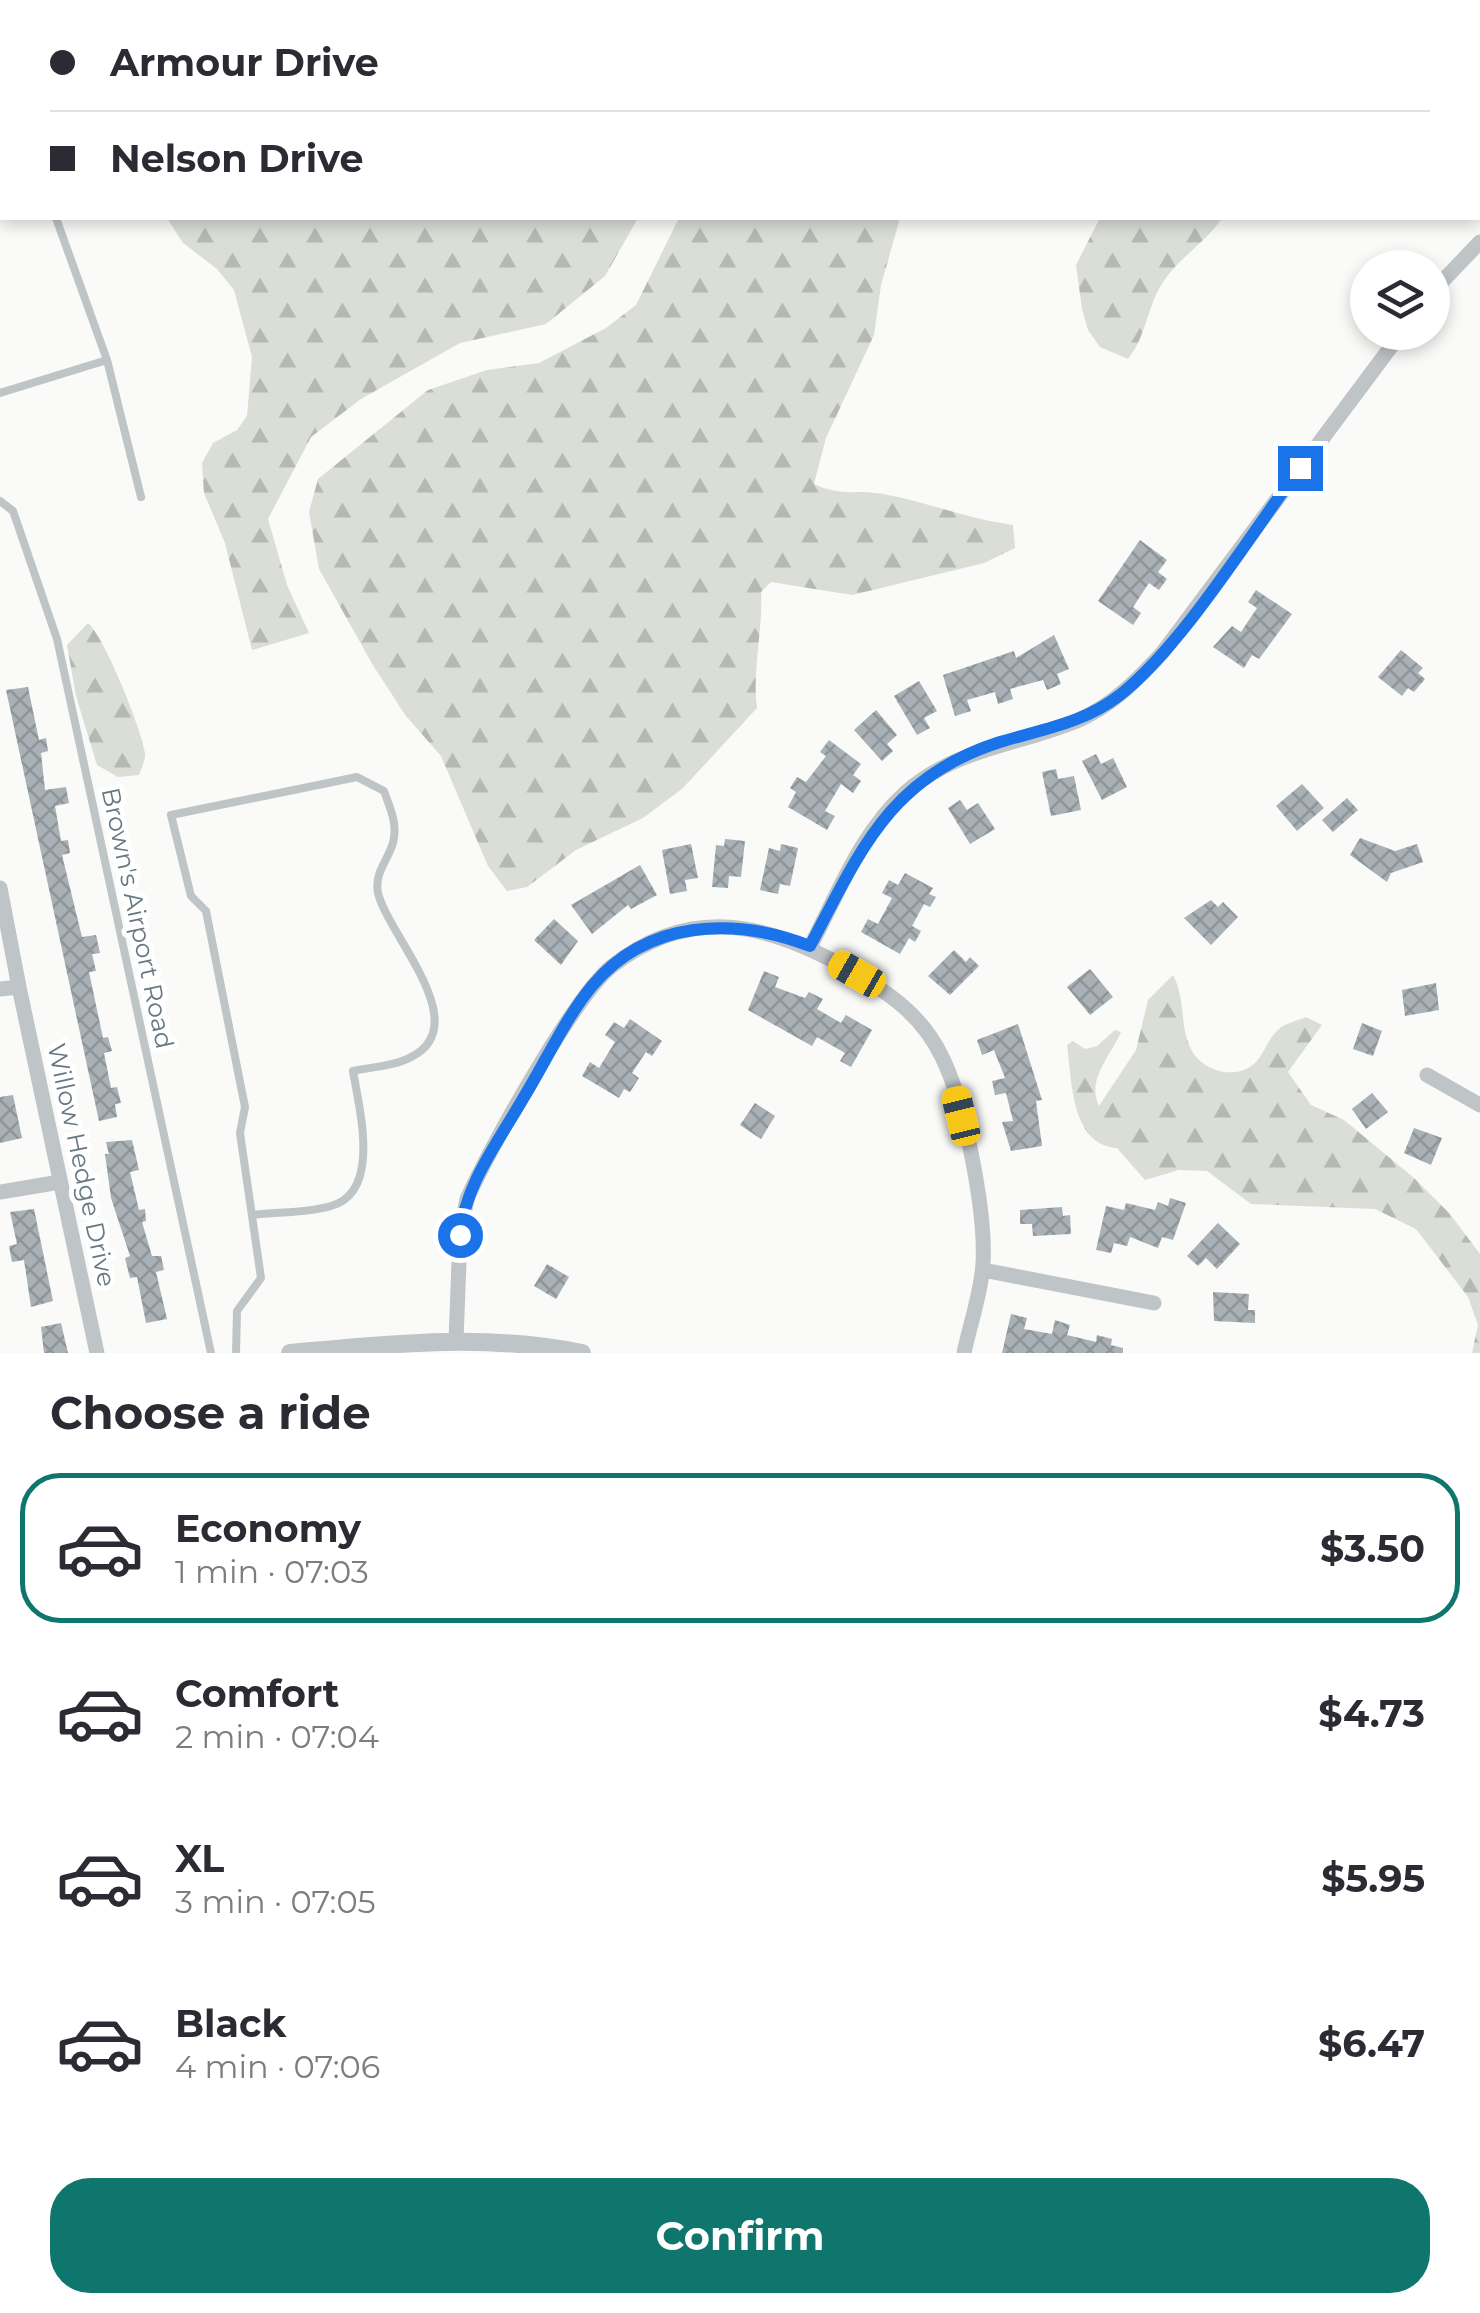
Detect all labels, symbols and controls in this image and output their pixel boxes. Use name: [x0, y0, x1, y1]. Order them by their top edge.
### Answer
text: Armour Drive: [110, 39, 379, 86]
text: Nelson Drive: [110, 135, 363, 182]
map controls: [1350, 250, 1450, 350]
button: layers: [1350, 250, 1450, 350]
route end: [1278, 446, 1323, 491]
street label: Brown's Airport Road: [96, 785, 180, 1051]
car: [824, 946, 890, 1002]
street label: Willow Hedge Drive: [42, 1041, 122, 1289]
car: [939, 1083, 983, 1149]
route start: [438, 1213, 483, 1258]
text: Choose a ride: [50, 1385, 371, 1440]
icon: car: [55, 1503, 145, 1593]
text: Economy: [175, 1505, 361, 1552]
text: $3.50: [1320, 1525, 1425, 1572]
text: 1 min · 07:03: [175, 1552, 369, 1591]
icon: car: [55, 1668, 145, 1758]
text: Comfort: [175, 1670, 339, 1717]
text: $4.73: [1318, 1690, 1425, 1737]
text: 2 min · 07:04: [175, 1717, 379, 1756]
icon: car: [55, 1833, 145, 1923]
text: XL: [175, 1835, 224, 1882]
text: $5.95: [1321, 1855, 1425, 1902]
text: 3 min · 07:05: [175, 1882, 376, 1921]
icon: car: [55, 1998, 145, 2088]
text: Black: [175, 2000, 286, 2047]
text: $6.47: [1318, 2020, 1425, 2067]
text: 4 min · 07:06: [175, 2047, 380, 2086]
button: Confirm: [50, 2178, 1430, 2293]

